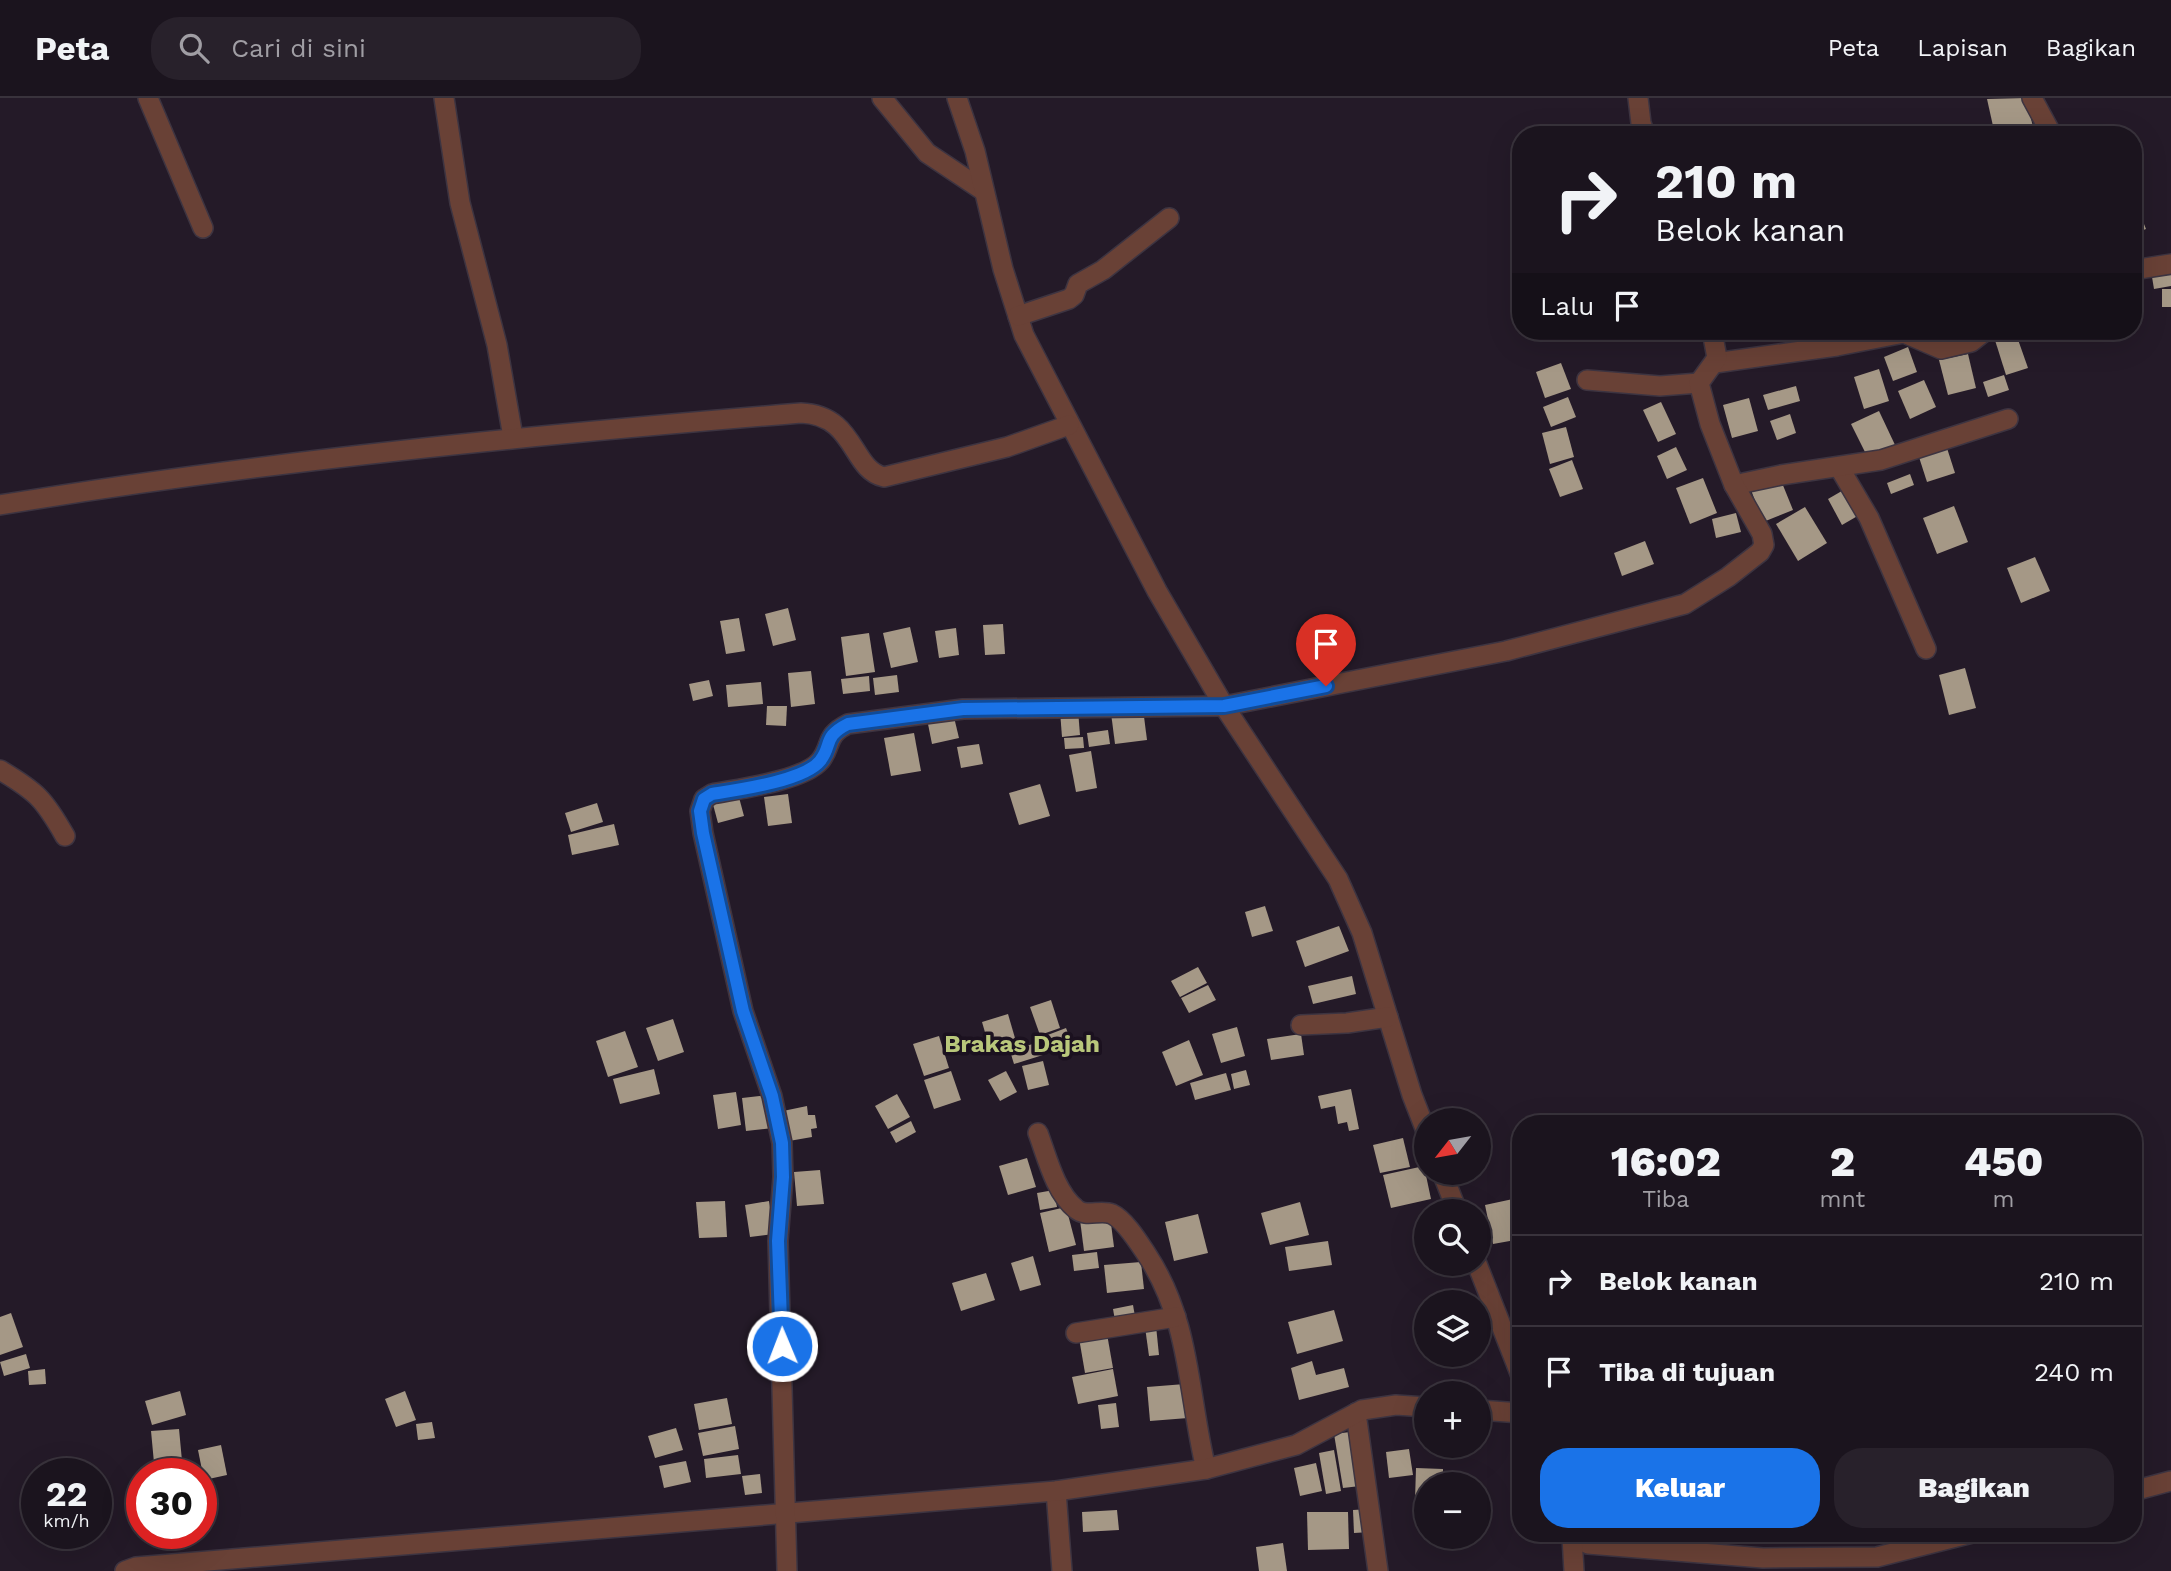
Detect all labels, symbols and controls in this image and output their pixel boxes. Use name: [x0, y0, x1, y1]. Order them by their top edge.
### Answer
search box: [151, 17, 641, 80]
text: Peta: [35, 29, 109, 68]
icon: search: [175, 29, 213, 67]
text: Cari di sini: [231, 33, 366, 63]
text: Peta: [1828, 34, 1879, 62]
text: Lapisan: [1917, 34, 2008, 62]
text: Bagikan: [2046, 34, 2136, 62]
text: 210 m: [1655, 152, 1797, 210]
icon: right: [1540, 154, 1631, 245]
text: Belok kanan: [1655, 211, 1845, 249]
icon: arrive: [1608, 287, 1646, 325]
text: Lalu: [1540, 291, 1594, 321]
pin: [1296, 614, 1356, 686]
icon: arrive: [1307, 625, 1345, 663]
district label: Brakas Dajah: [944, 1030, 1100, 1058]
north arrow: [1414, 1108, 1491, 1185]
map controls: [1414, 1108, 1491, 1549]
text: 16:02: [1611, 1137, 1721, 1186]
text: 2: [1830, 1137, 1855, 1186]
text: 450: [1964, 1137, 2043, 1186]
text: Tiba: [1642, 1186, 1689, 1213]
text: mnt: [1819, 1186, 1865, 1213]
text: m: [1993, 1186, 2015, 1213]
button: search: [1414, 1199, 1491, 1276]
icon: right: [1540, 1262, 1578, 1300]
text: Belok kanan: [1599, 1266, 1758, 1296]
text: 210 m: [2039, 1266, 2114, 1296]
button: layers: [1414, 1290, 1491, 1367]
position arrow: [745, 1309, 819, 1383]
icon: arrive: [1540, 1353, 1578, 1391]
text: Tiba di tujuan: [1599, 1357, 1775, 1387]
text: 240 m: [2034, 1357, 2114, 1387]
button: +: [1414, 1381, 1491, 1458]
button: Keluar: [1540, 1448, 1820, 1528]
button: Bagikan: [1834, 1448, 2114, 1528]
speed limit sign: 30: [126, 1458, 217, 1549]
button: −: [1414, 1472, 1491, 1549]
text: 22: [46, 1473, 87, 1515]
text: km/h: [43, 1510, 90, 1531]

